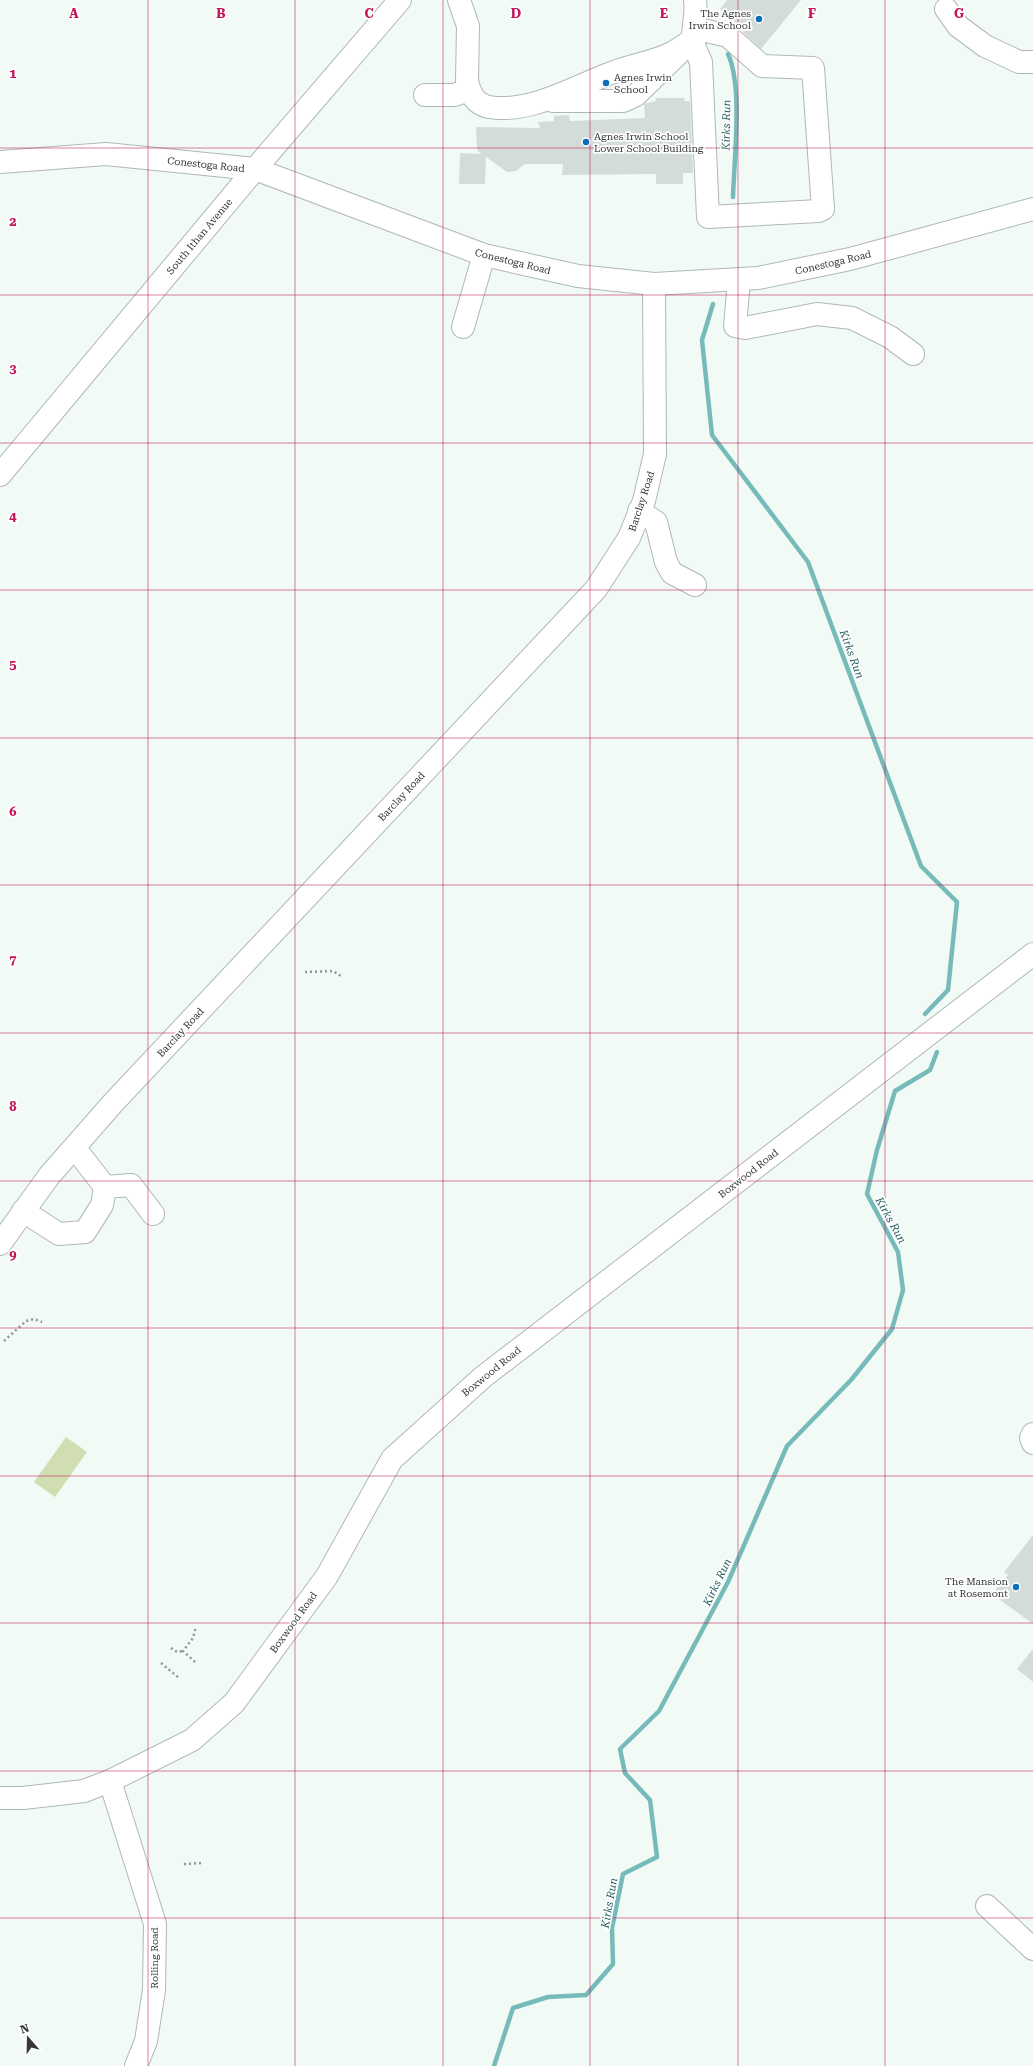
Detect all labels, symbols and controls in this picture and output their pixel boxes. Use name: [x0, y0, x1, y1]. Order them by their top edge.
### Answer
text: A: [69, 6, 79, 21]
text: B: [216, 6, 226, 21]
text: C: [364, 6, 374, 21]
text: D: [511, 6, 521, 21]
text: E: [660, 6, 668, 21]
text: F: [808, 6, 816, 21]
text: G: [954, 6, 964, 21]
place label: The Agnes Irwin School: [689, 8, 751, 31]
marker: The Agnes Irwin School: [754, 14, 764, 24]
text: 1: [9, 66, 17, 81]
place label: Agnes Irwin School: [614, 72, 673, 95]
marker: Agnes Irwin School: [601, 78, 611, 88]
water label: Kirks Run: [720, 99, 733, 152]
place label: Agnes Irwin School Lower School Building: [594, 131, 704, 154]
marker: Agnes Irwin School Lower School Building: [581, 137, 591, 147]
street label: Conestoga Road: [167, 155, 246, 174]
street label: South Ithan Avenue: [164, 196, 235, 277]
text: 2: [9, 214, 17, 229]
street label: Conestoga Road: [474, 247, 553, 276]
street label: Conestoga Road: [794, 248, 873, 277]
text: 3: [9, 361, 17, 376]
street label: Barclay Road: [627, 469, 657, 533]
text: 4: [9, 509, 17, 524]
water label: Kirks Run: [836, 627, 866, 681]
text: 5: [9, 657, 17, 672]
street label: Barclay Road: [376, 769, 427, 823]
text: 6: [9, 804, 17, 819]
text: 7: [9, 952, 17, 967]
street label: Barclay Road: [155, 1005, 206, 1059]
text: 8: [9, 1099, 17, 1114]
street label: Boxwood Road: [716, 1146, 781, 1200]
water label: Kirks Run: [872, 1194, 909, 1246]
text: 9: [9, 1247, 17, 1262]
street label: Boxwood Road: [460, 1344, 523, 1399]
water label: Kirks Run: [700, 1556, 735, 1609]
place label: The Mansion at Rosemont: [945, 1576, 1009, 1599]
marker: The Mansion at Rosemont: [1011, 1582, 1021, 1592]
street label: Boxwood Road: [268, 1589, 320, 1655]
water label: Kirks Run: [598, 1877, 620, 1930]
street label: Rolling Road: [149, 1927, 160, 1989]
north arrow: [8, 2018, 48, 2058]
text: N: [19, 2021, 31, 2037]

